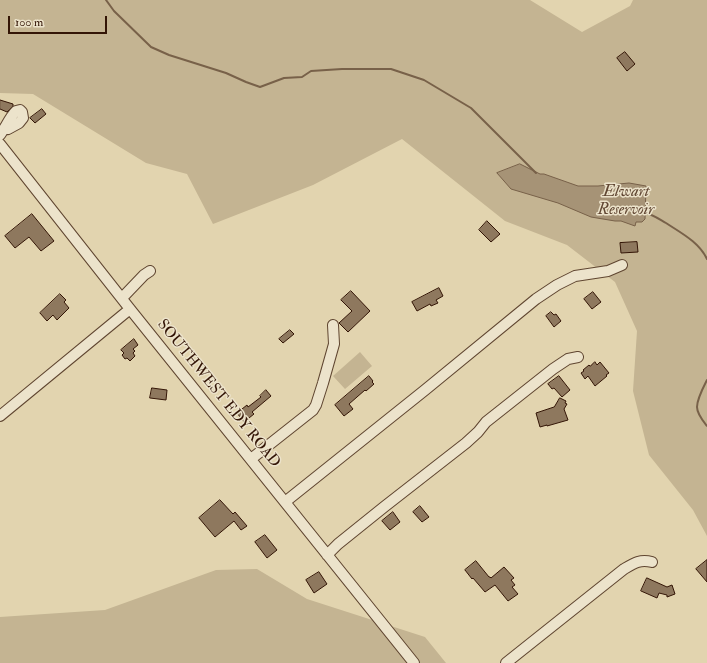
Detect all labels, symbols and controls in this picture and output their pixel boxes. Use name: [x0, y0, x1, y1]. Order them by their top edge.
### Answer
scale bar: [10, 8, 109, 34]
text: 100 m: [15, 15, 43, 30]
water label: Elwart Reservoir: [598, 183, 654, 221]
street label: SOUTHWEST EDY ROAD: [153, 316, 283, 472]

